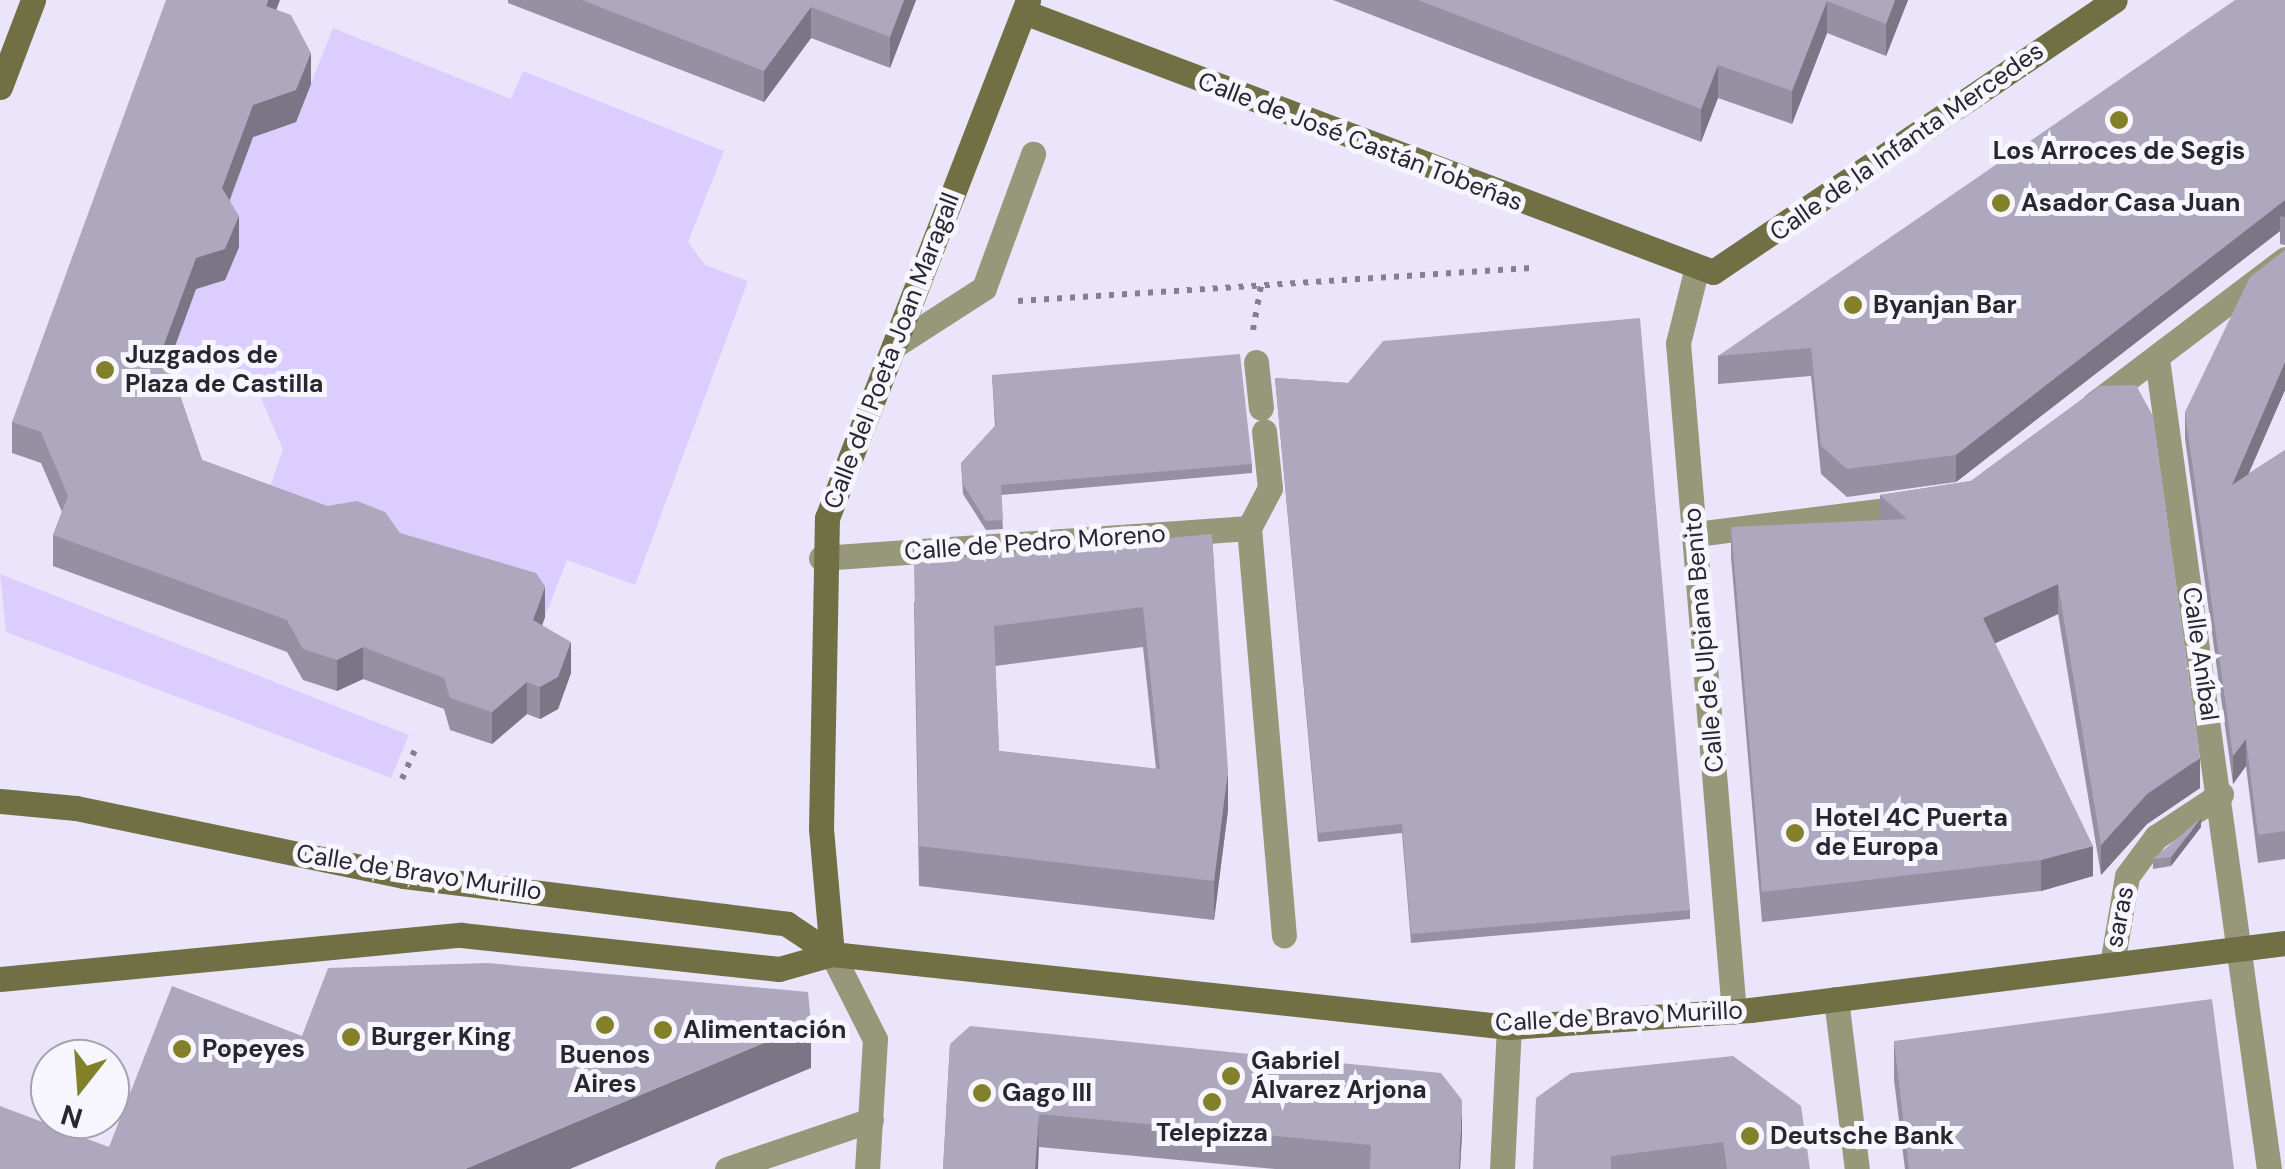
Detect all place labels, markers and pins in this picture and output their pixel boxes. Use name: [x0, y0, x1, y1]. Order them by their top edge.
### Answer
marker: Los Arroces de Segis: [2108, 109, 2130, 131]
place label: Los Arroces de Segis: [1993, 136, 2245, 166]
place label: Asador Casa Juan: [2021, 188, 2240, 218]
marker: Asador Casa Juan: [1990, 192, 2012, 214]
place label: Byanjan Bar: [1873, 290, 2017, 320]
marker: Byanjan Bar: [1842, 294, 1864, 316]
place label: Juzgados de Plaza de Castilla: [125, 341, 323, 400]
marker: Juzgados de Plaza de Castilla: [94, 359, 116, 381]
place label: Hotel 4C Puerta de Europa: [1815, 804, 2008, 863]
marker: Hotel 4C Puerta de Europa: [1784, 822, 1806, 844]
marker: Buenos Aires: [594, 1014, 616, 1036]
place label: Alimentación: [683, 1015, 846, 1045]
marker: Alimentación: [652, 1019, 674, 1041]
place label: Burger King: [371, 1022, 511, 1052]
marker: Burger King: [340, 1026, 362, 1048]
place label: Popeyes: [202, 1034, 305, 1064]
marker: Popeyes: [171, 1038, 193, 1060]
place label: Buenos Aires: [560, 1041, 650, 1100]
place label: Gabriel Álvarez Arjona: [1251, 1047, 1427, 1106]
marker: Gabriel Álvarez Arjona: [1220, 1065, 1242, 1087]
place label: Gago III: [1002, 1078, 1092, 1108]
marker: Gago III: [971, 1082, 993, 1104]
marker: Telepizza: [1201, 1091, 1223, 1113]
place label: Telepizza: [1156, 1118, 1268, 1148]
place label: Deutsche Bank: [1770, 1121, 1954, 1151]
marker: Deutsche Bank: [1739, 1125, 1761, 1147]

